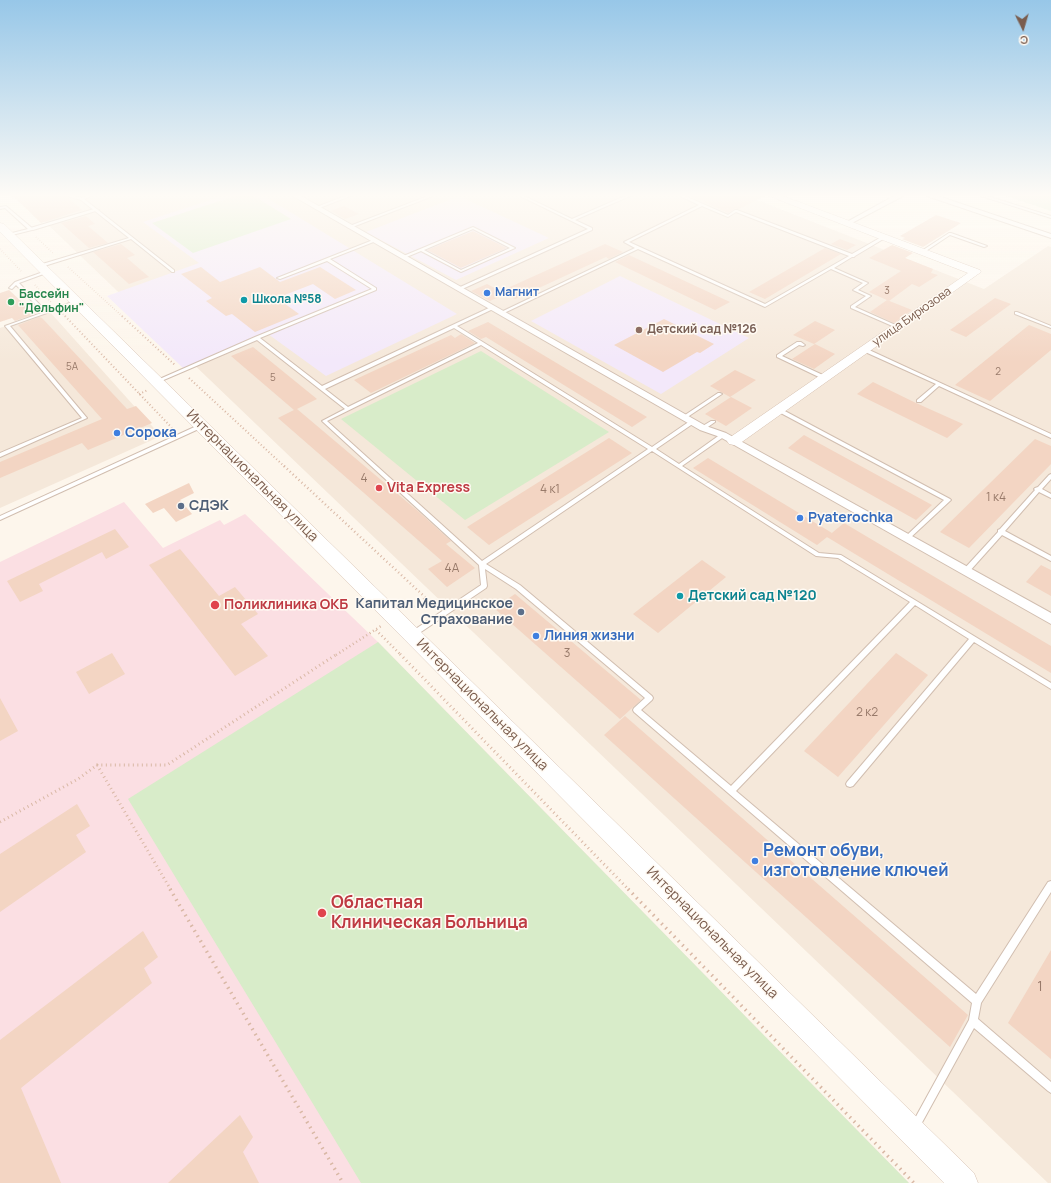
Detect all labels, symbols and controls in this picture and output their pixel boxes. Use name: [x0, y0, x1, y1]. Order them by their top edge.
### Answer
north arrow: [1003, 8, 1043, 48]
text: С: [1019, 33, 1029, 48]
street label: улица Бирюзова: [870, 284, 954, 350]
house number: 3: [884, 285, 890, 297]
place label: Магнит: [495, 286, 539, 300]
place label: Бассейн "Дельфин": [19, 288, 84, 316]
marker: Магнит: [482, 288, 492, 298]
place label: Школа №58: [252, 293, 322, 307]
marker: Школа №58: [239, 295, 249, 305]
marker: Бассейн "Дельфин": [6, 297, 16, 307]
place label: Детский сад №126: [647, 323, 757, 337]
marker: Детский сад №126: [634, 325, 644, 335]
house number: 5А: [66, 361, 78, 373]
house number: 2: [995, 366, 1001, 378]
house number: 5: [270, 372, 276, 384]
street label: Интернациональная улица: [182, 406, 322, 546]
place label: Сорока: [125, 425, 177, 441]
marker: Сорока: [112, 428, 122, 438]
house number: 4: [360, 472, 368, 486]
place label: Vita Express: [387, 480, 470, 496]
marker: Vita Express: [374, 483, 384, 493]
house number: 4 к1: [540, 483, 560, 497]
house number: 1 к4: [986, 491, 1006, 505]
place label: СДЭК: [189, 498, 229, 514]
marker: СДЭК: [176, 501, 186, 511]
place label: Pyaterochka: [808, 510, 893, 526]
marker: Pyaterochka: [795, 513, 805, 523]
house number: 4А: [445, 562, 459, 576]
place label: Детский сад №120: [688, 588, 817, 604]
marker: Детский сад №120: [675, 591, 685, 601]
place label: Капитал Медицинское Страхование: [356, 596, 513, 628]
place label: Поликлиника ОКБ: [224, 597, 348, 613]
marker: Поликлиника ОКБ: [209, 599, 221, 611]
marker: Капитал Медицинское Страхование: [516, 607, 526, 617]
place label: Линия жизни: [544, 628, 635, 644]
marker: Линия жизни: [531, 631, 541, 641]
street label: Интернациональная улица: [412, 635, 552, 775]
house number: 3: [564, 647, 570, 661]
house number: 2 к2: [856, 706, 878, 720]
place label: Ремонт обуви, изготовление ключей: [763, 841, 949, 881]
marker: Ремонт обуви, изготовление ключей: [750, 856, 760, 866]
street label: Интернациональная улица: [642, 863, 782, 1003]
place label: Областная Клиническая Больница: [331, 893, 528, 933]
marker: Областная Клиническая Больница: [316, 907, 328, 919]
house number: 1: [1037, 979, 1043, 995]

